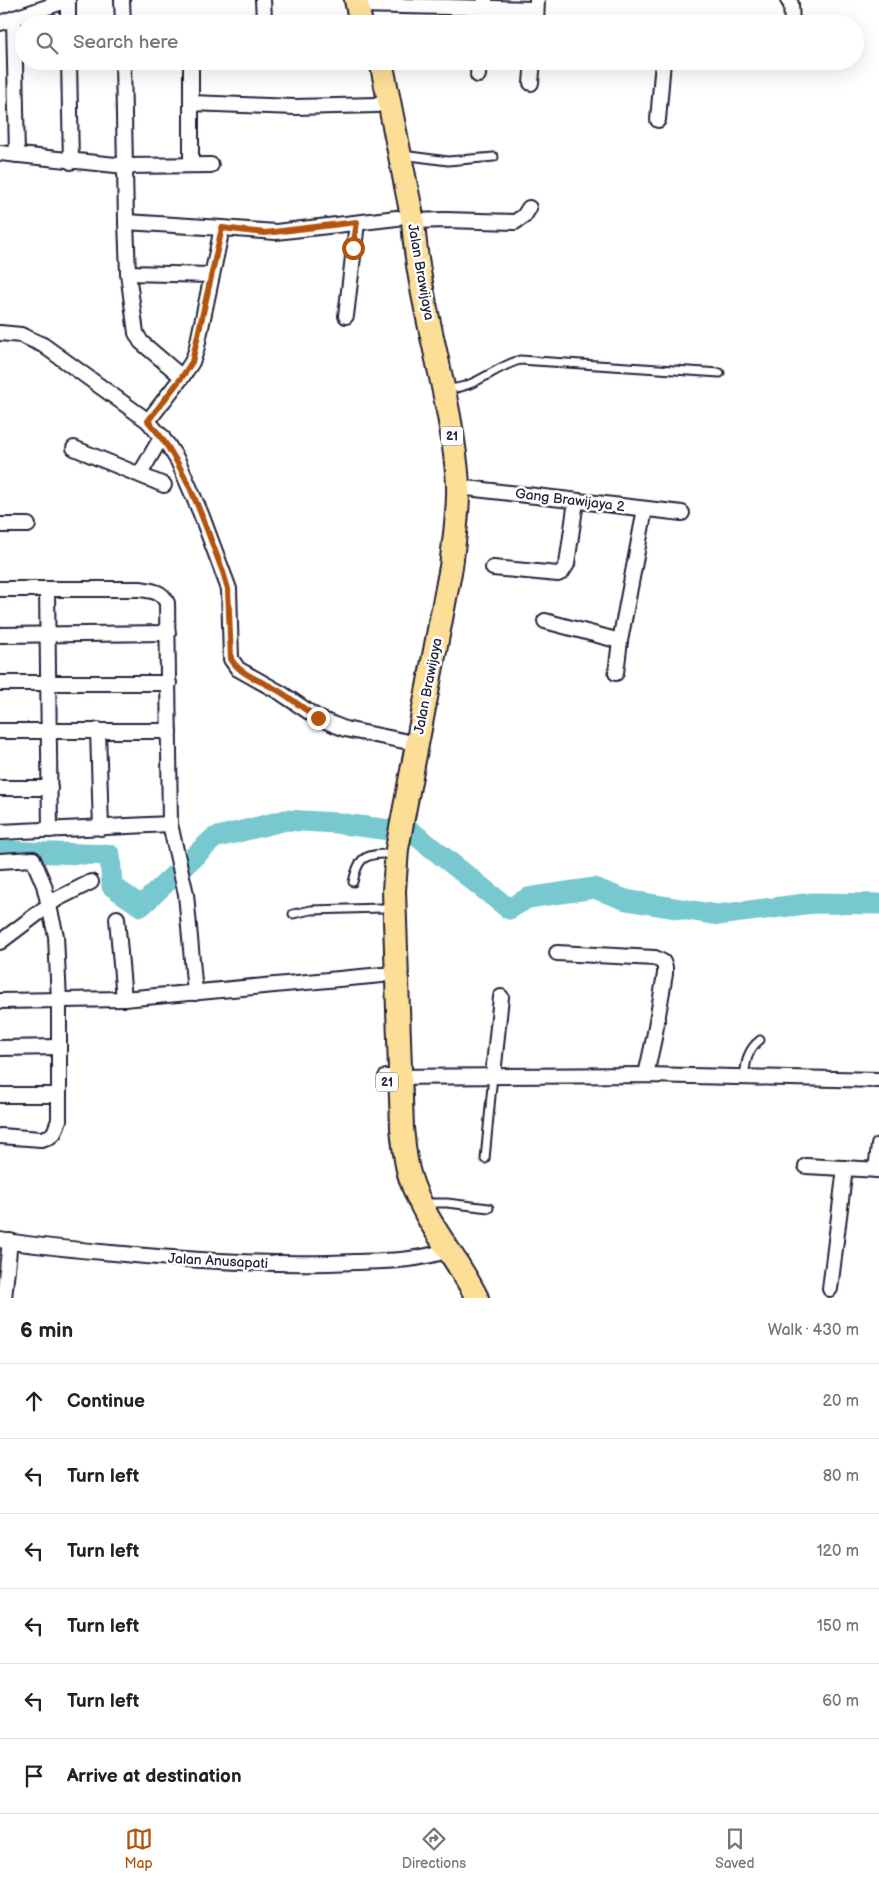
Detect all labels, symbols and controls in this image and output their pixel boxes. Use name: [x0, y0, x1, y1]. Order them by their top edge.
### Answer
search box: [15, 15, 864, 70]
icon: search: [33, 29, 61, 57]
text: Search here: [73, 31, 178, 54]
street label: Jalan Brawijaya: [404, 222, 438, 322]
route start: [342, 237, 365, 260]
road number: 21: [441, 426, 463, 446]
street label: Gang Brawijaya 2: [514, 485, 627, 515]
street label: Jalan Brawijaya: [410, 636, 446, 736]
route end: [307, 707, 330, 730]
road number: 21: [376, 1072, 398, 1092]
street label: Jalan Anusapati: [168, 1250, 268, 1272]
text: 6 min: [20, 1318, 73, 1343]
text: Walk · 430 m: [768, 1321, 859, 1340]
icon: ahead: [20, 1387, 48, 1415]
text: Continue: [67, 1390, 145, 1413]
text: 20 m: [823, 1392, 859, 1411]
icon: left: [20, 1462, 48, 1490]
text: Turn left: [67, 1465, 139, 1488]
text: 80 m: [823, 1467, 859, 1486]
icon: left: [20, 1537, 48, 1565]
text: Turn left: [67, 1540, 139, 1563]
text: 120 m: [816, 1542, 859, 1561]
icon: left: [20, 1612, 48, 1640]
text: Turn left: [67, 1615, 139, 1638]
text: 150 m: [817, 1617, 859, 1636]
icon: left: [20, 1687, 48, 1715]
text: Turn left: [67, 1690, 139, 1713]
text: 60 m: [822, 1692, 859, 1711]
icon: arrive: [20, 1762, 48, 1790]
text: Arrive at destination: [67, 1765, 242, 1788]
tab: Map: [125, 1825, 153, 1872]
tab: Directions: [402, 1825, 466, 1872]
tab: Saved: [715, 1825, 754, 1872]

